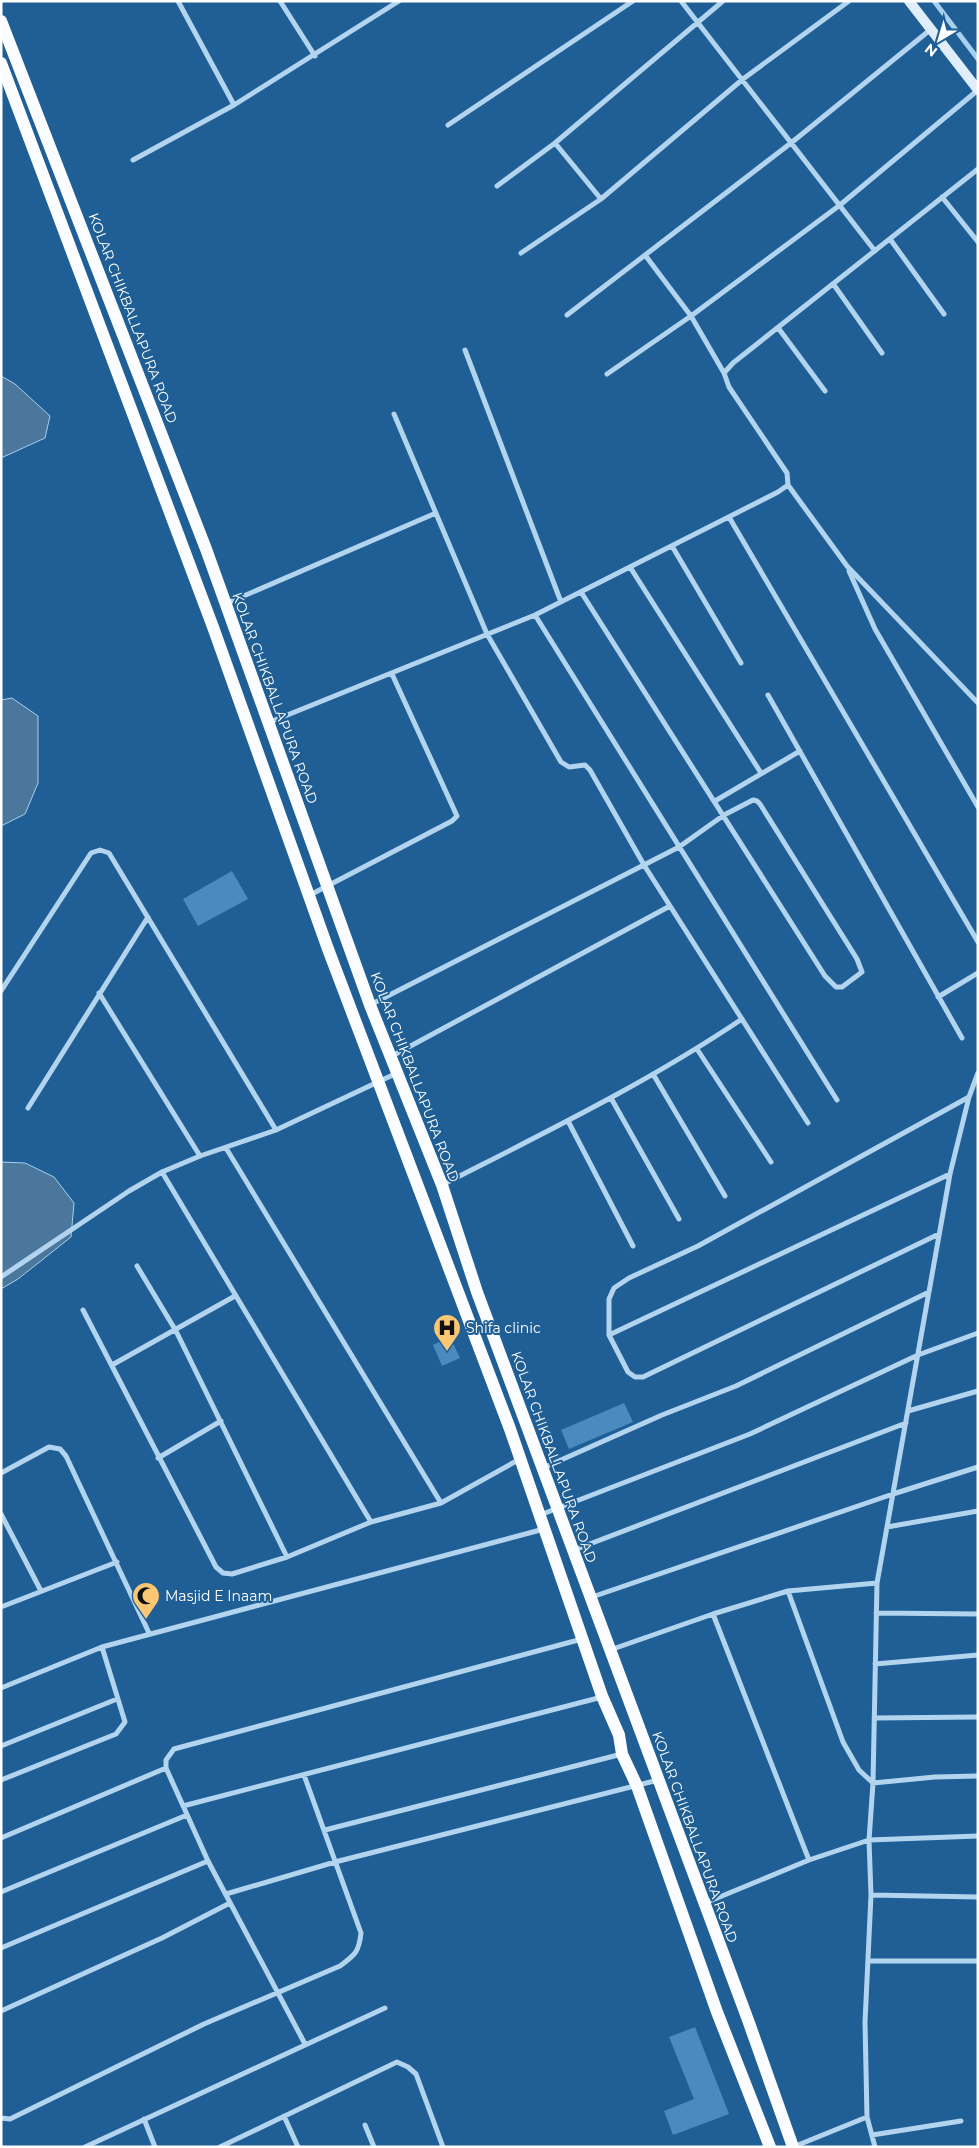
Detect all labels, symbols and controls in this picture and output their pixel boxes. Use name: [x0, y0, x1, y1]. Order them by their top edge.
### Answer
north arrow: [914, 15, 964, 65]
text: N: [921, 40, 941, 61]
street label: KOLAR CHIKBALLAPURA ROAD: [84, 210, 182, 426]
street label: KOLAR CHIKBALLAPURA ROAD: [228, 590, 322, 806]
street label: KOLAR CHIKBALLAPURA ROAD: [366, 969, 464, 1185]
hospital icon: Shifa clinic: [432, 1313, 462, 1352]
place label: Shifa clinic: [466, 1319, 541, 1337]
street label: KOLAR CHIKBALLAPURA ROAD: [507, 1349, 601, 1565]
mosque icon: Masjid E Inaam: [131, 1581, 161, 1620]
place label: Masjid E Inaam: [165, 1587, 272, 1605]
street label: KOLAR CHIKBALLAPURA ROAD: [648, 1729, 742, 1945]

